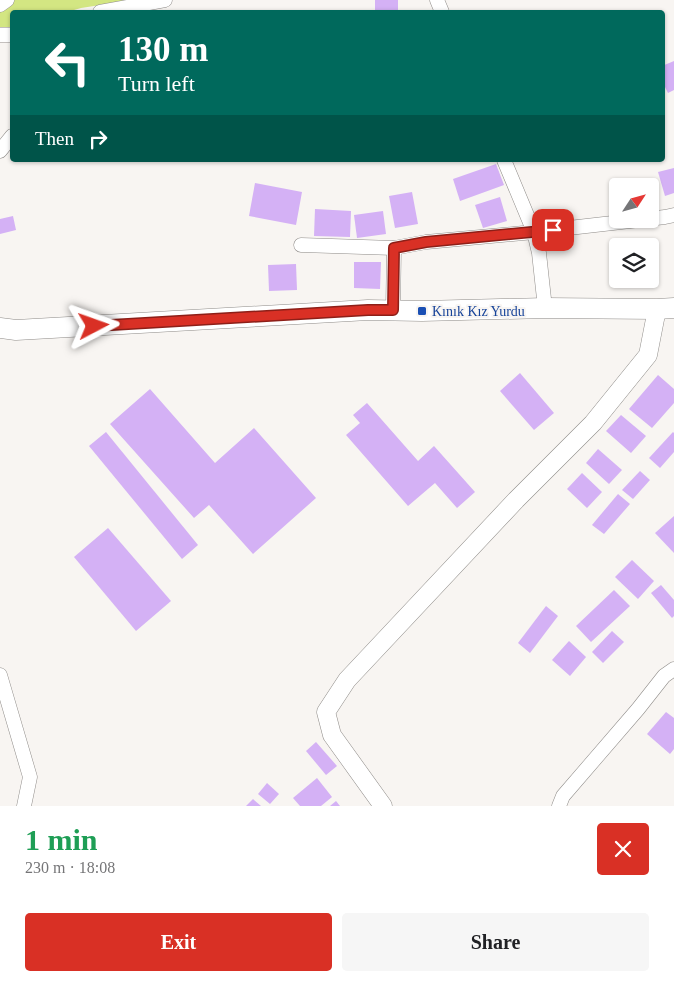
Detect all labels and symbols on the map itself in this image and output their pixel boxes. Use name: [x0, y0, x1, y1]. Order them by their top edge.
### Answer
north arrow: [609, 178, 659, 228]
pin: [532, 209, 574, 251]
position arrow: [67, 299, 119, 351]
place label: Kınık Kız Yurdu: [432, 304, 525, 319]
marker: Kınık Kız Yurdu: [416, 305, 428, 317]

